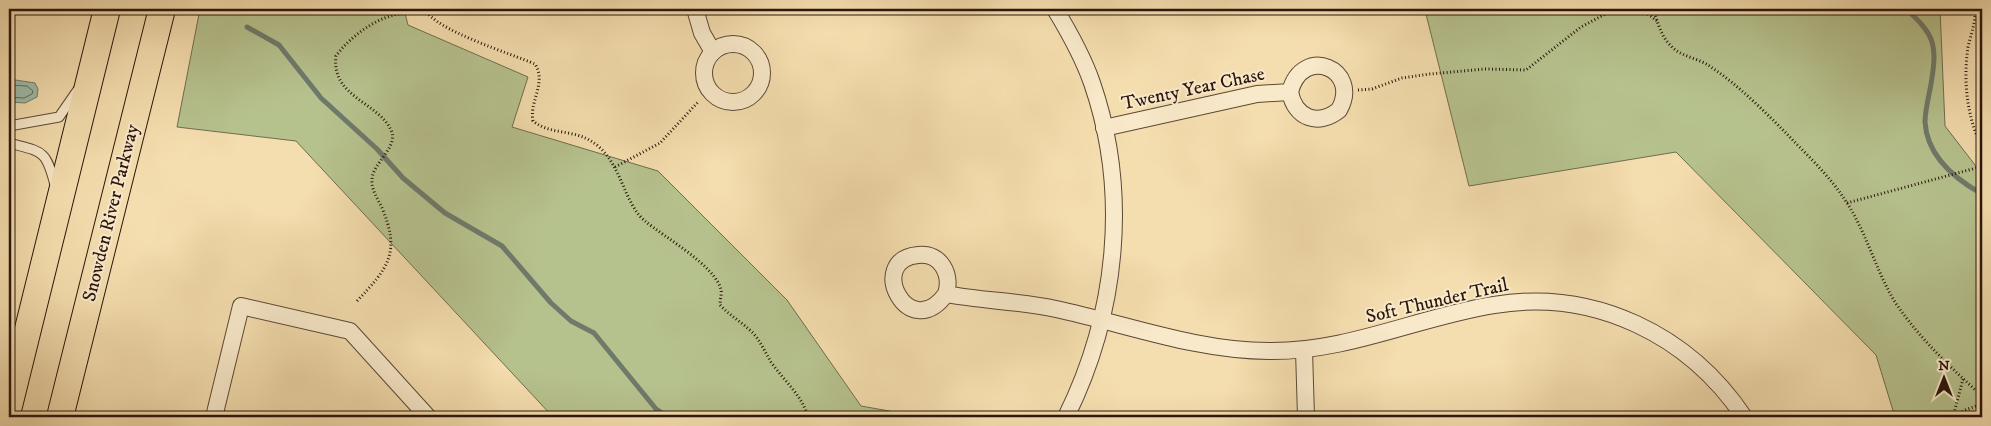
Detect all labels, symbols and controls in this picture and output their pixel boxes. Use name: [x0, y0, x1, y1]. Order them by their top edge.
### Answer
street label: Twenty Year Chase: [1119, 63, 1267, 115]
street label: Snowden River Parkway: [78, 121, 144, 304]
street label: Soft Thunder Trail: [1364, 273, 1511, 329]
north arrow: [1918, 354, 1968, 404]
text: N: [1938, 357, 1950, 375]

